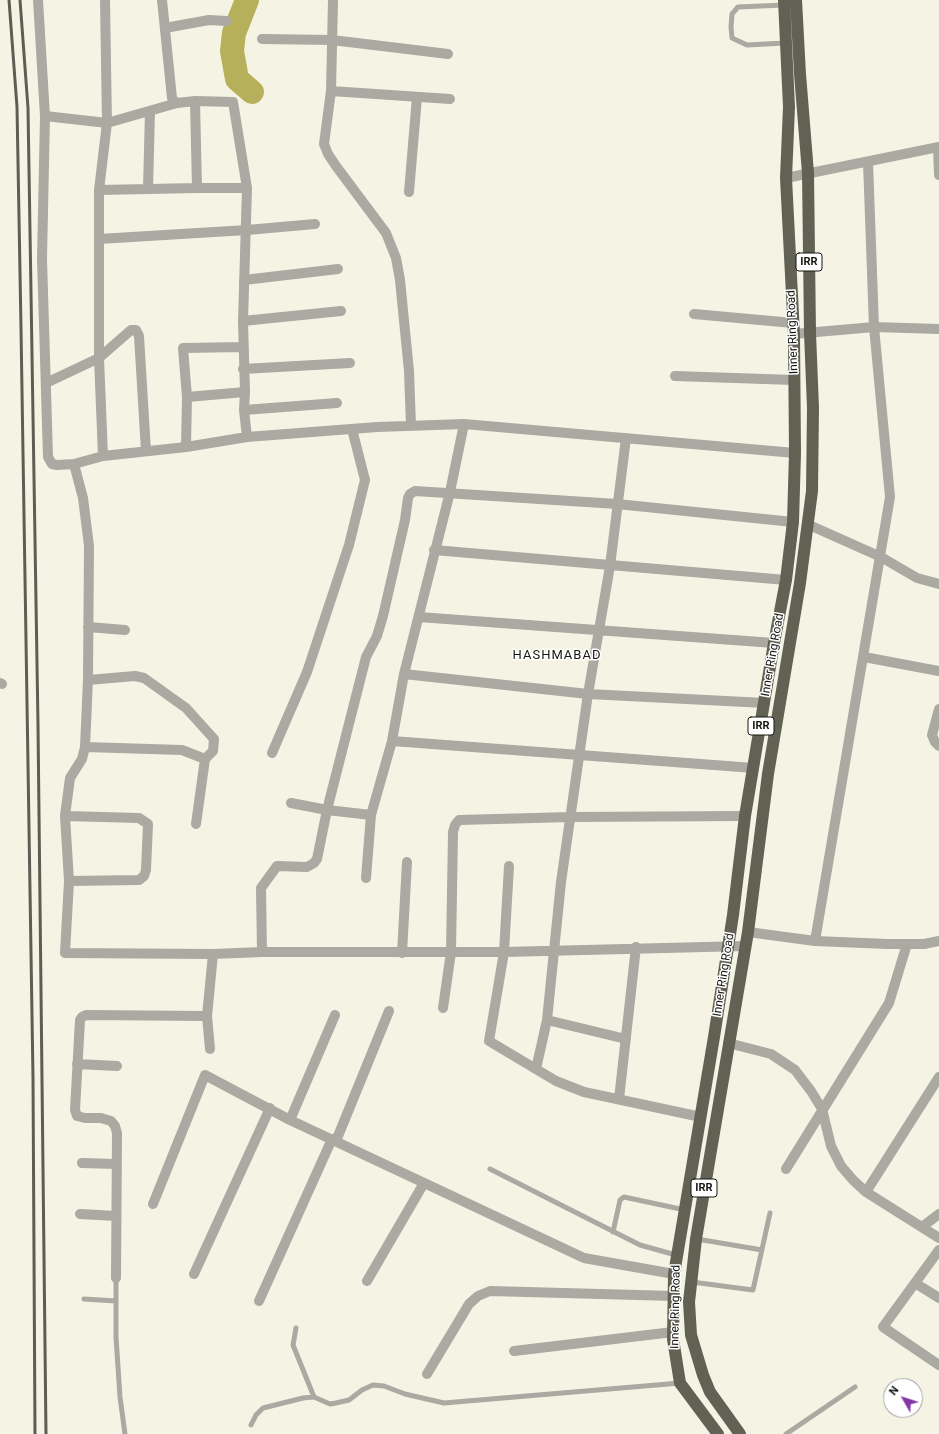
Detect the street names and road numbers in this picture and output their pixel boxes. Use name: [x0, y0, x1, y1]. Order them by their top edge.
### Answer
road number: IRR: [796, 253, 822, 271]
street label: Inner Ring Road: [784, 290, 802, 374]
street label: Inner Ring Road: [759, 612, 787, 698]
road number: IRR: [748, 717, 774, 735]
street label: Inner Ring Road: [710, 932, 738, 1018]
road number: IRR: [691, 1179, 717, 1197]
street label: Inner Ring Road: [668, 1265, 684, 1349]

